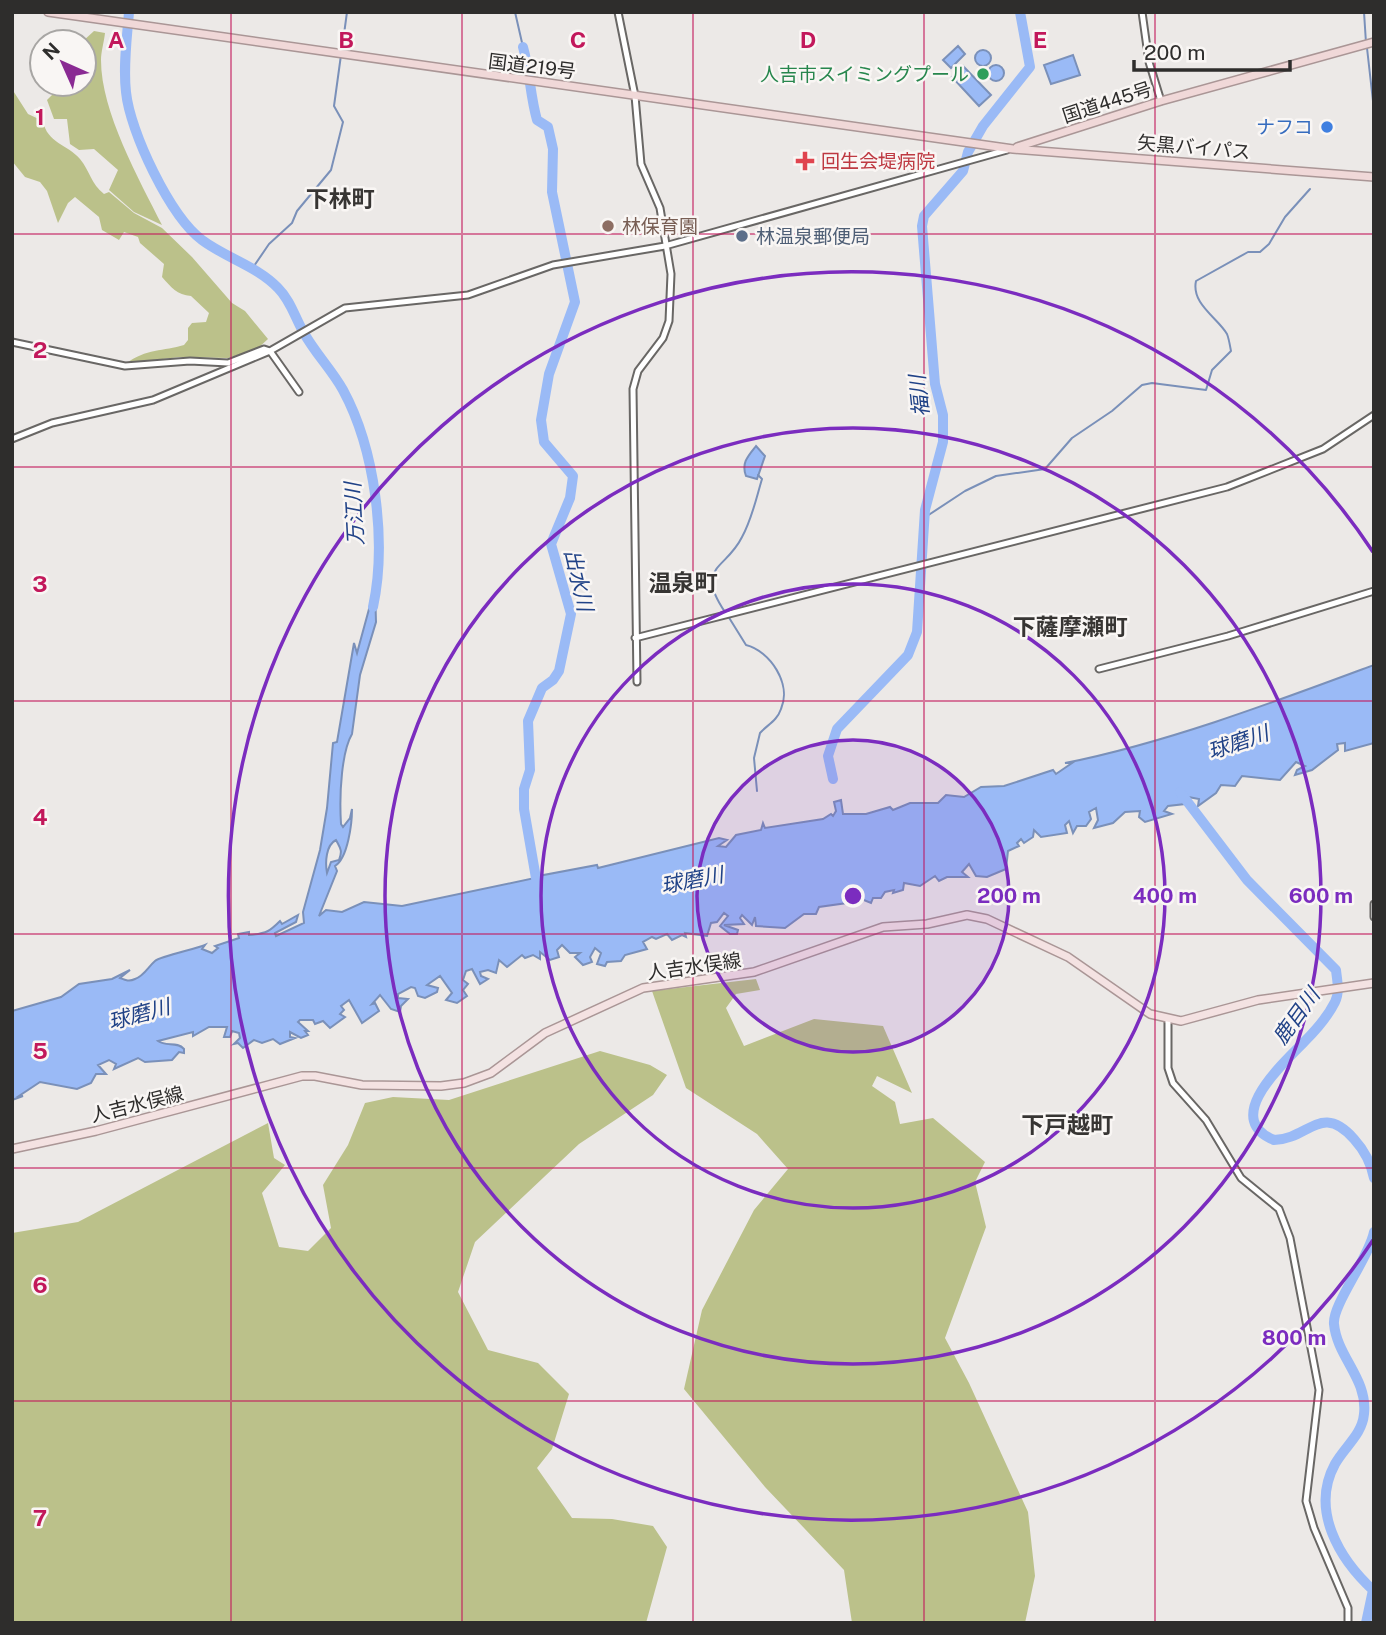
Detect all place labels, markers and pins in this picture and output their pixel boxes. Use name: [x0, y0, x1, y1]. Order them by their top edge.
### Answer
place label: 人吉市スイミングプール: [760, 63, 969, 85]
marker: 人吉市スイミングプール: [975, 66, 991, 82]
place label: ナフコ: [1256, 116, 1313, 138]
marker: ナフコ: [1319, 119, 1335, 135]
place label: 回生会堤病院: [821, 150, 935, 172]
marker: 回生会堤病院: [795, 151, 815, 171]
place label: 林保育園: [622, 215, 698, 237]
marker: 林保育園: [600, 218, 616, 234]
place label: 林温泉郵便局: [756, 225, 870, 247]
marker: 林温泉郵便局: [734, 228, 750, 244]
centre of rings: [841, 884, 865, 908]

